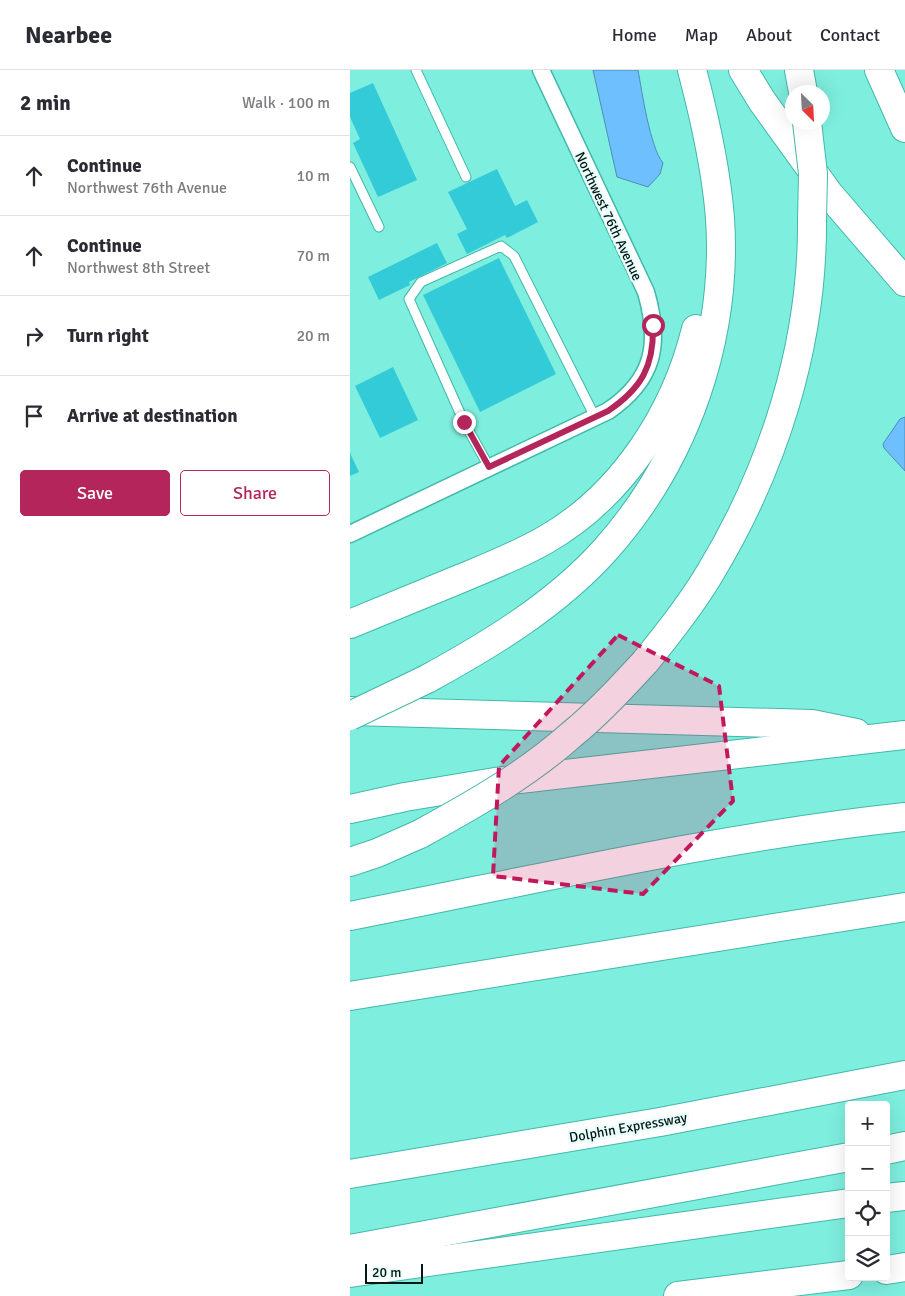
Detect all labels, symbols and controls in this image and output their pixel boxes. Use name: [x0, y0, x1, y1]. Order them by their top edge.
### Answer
text: Nearbee: [25, 20, 112, 50]
text: Home: [612, 24, 657, 46]
text: Map: [685, 24, 718, 46]
text: About: [746, 24, 792, 46]
text: Contact: [820, 24, 880, 46]
north arrow: [785, 85, 830, 130]
text: 2 min: [20, 90, 71, 116]
text: Walk · 100 m: [242, 93, 330, 113]
street label: Northwest 76th Avenue: [571, 149, 646, 283]
text: Continue: [67, 154, 142, 178]
icon: ahead: [20, 162, 48, 190]
text: 10 m: [296, 166, 330, 186]
text: Northwest 76th Avenue: [67, 178, 227, 198]
text: Continue: [67, 234, 142, 258]
icon: ahead: [20, 242, 48, 270]
text: 70 m: [296, 246, 330, 266]
text: Northwest 8th Street: [67, 258, 210, 278]
route start: [642, 314, 665, 337]
icon: right: [20, 322, 48, 350]
text: Turn right: [67, 324, 149, 348]
text: 20 m: [296, 326, 330, 346]
icon: arrive: [20, 402, 48, 430]
text: Arrive at destination: [67, 404, 238, 428]
route end: [453, 411, 476, 434]
button: Save: [20, 470, 170, 516]
button: Share: [180, 470, 330, 516]
map controls: [845, 1101, 890, 1281]
button: +: [845, 1101, 890, 1146]
street label: Dolphin Expressway: [568, 1109, 689, 1146]
button: −: [845, 1146, 890, 1191]
button: locate: [845, 1191, 890, 1236]
button: layers: [845, 1236, 890, 1281]
scale bar: [365, 1261, 422, 1284]
text: 20 m: [372, 1264, 401, 1281]

